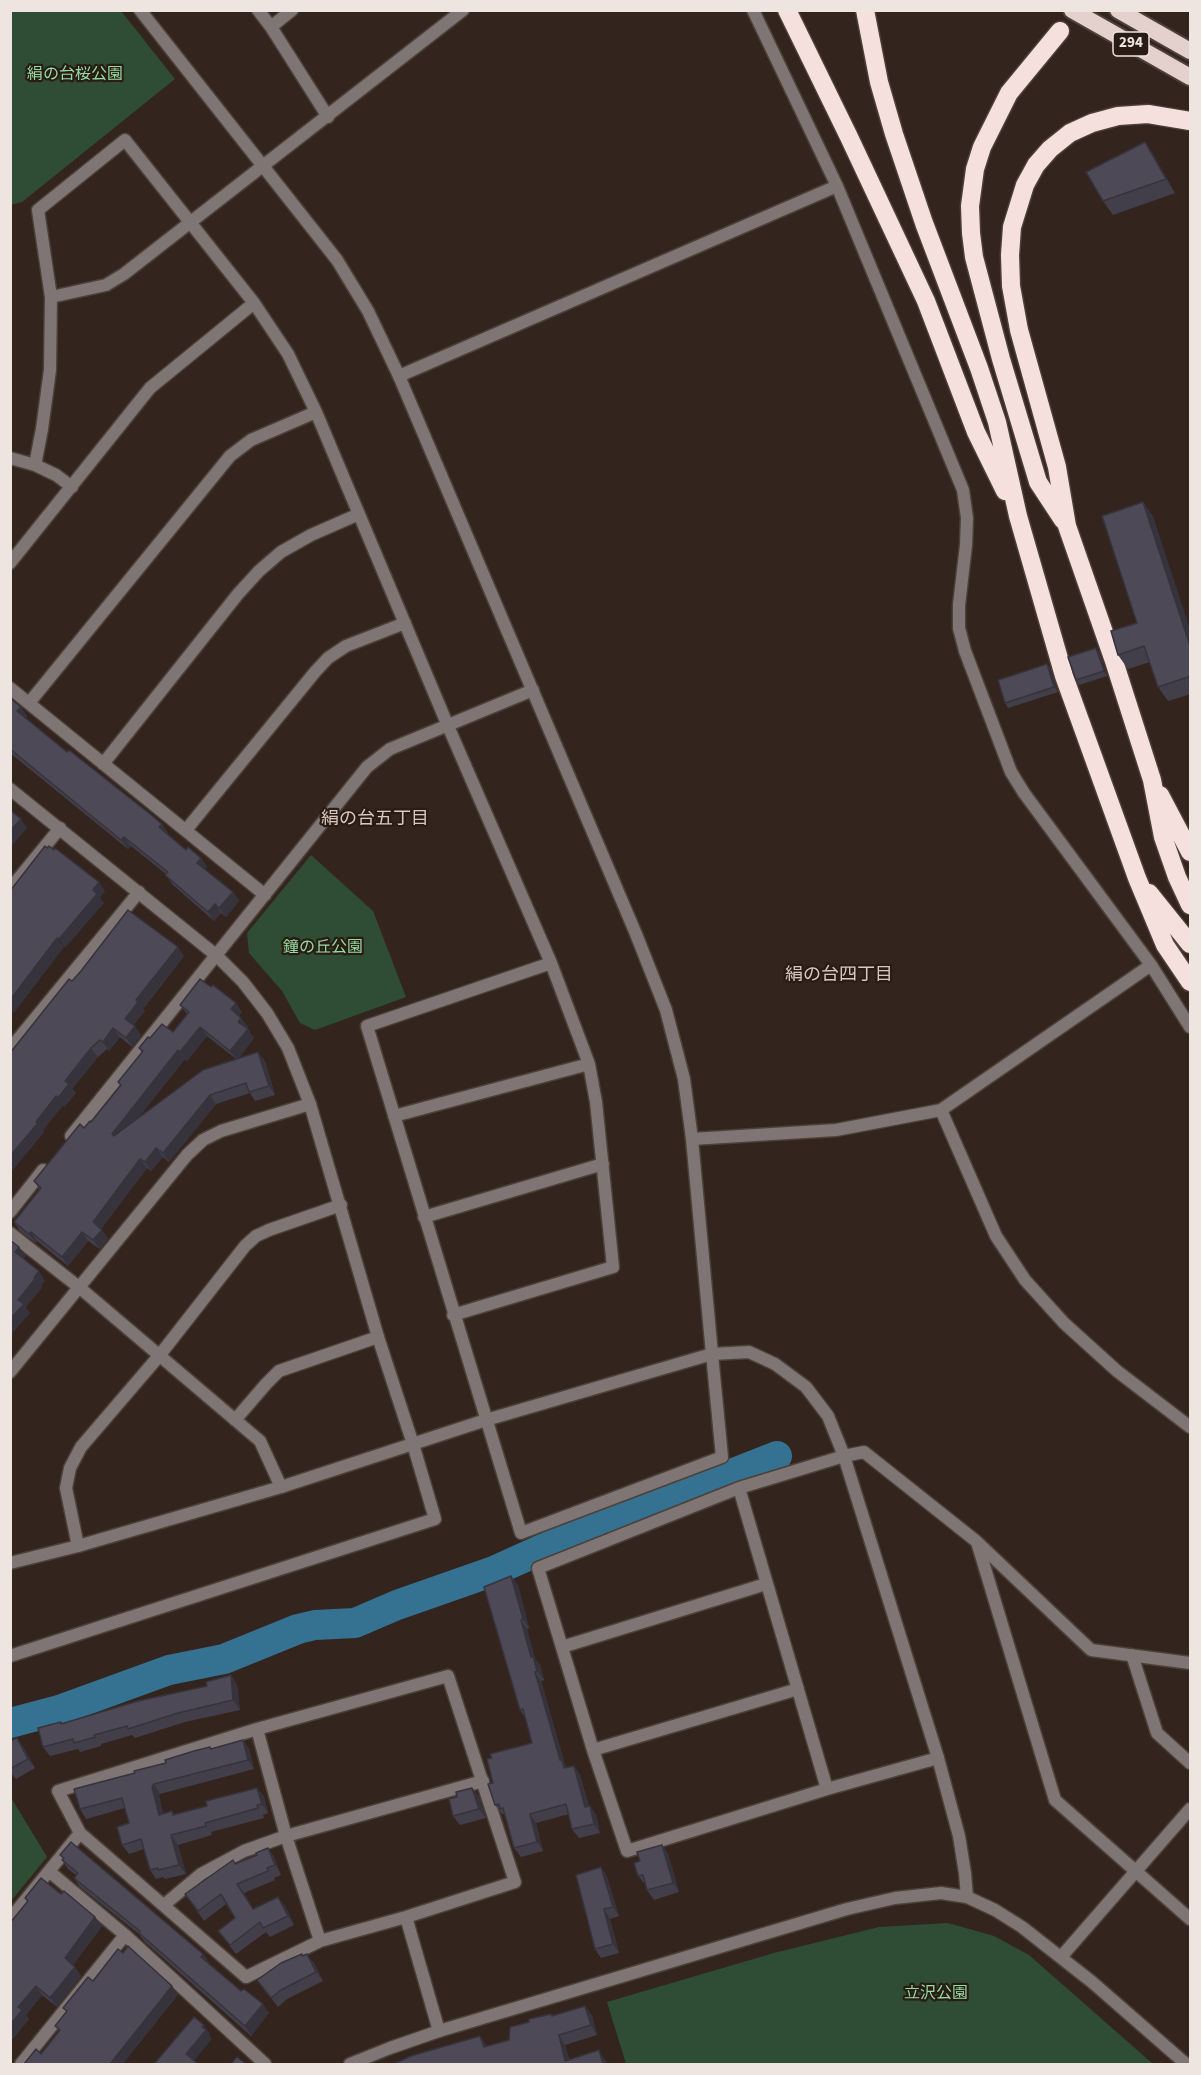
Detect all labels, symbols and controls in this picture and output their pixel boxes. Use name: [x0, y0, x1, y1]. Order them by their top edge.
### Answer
road number: 294: [1113, 32, 1149, 56]
park label: 絹の台桜公園: [27, 65, 123, 85]
district label: 絹の台五丁目: [321, 809, 429, 831]
park label: 鐘の丘公園: [283, 938, 363, 958]
district label: 絹の台四丁目: [785, 965, 893, 987]
park label: 立沢公園: [904, 1984, 968, 2004]

